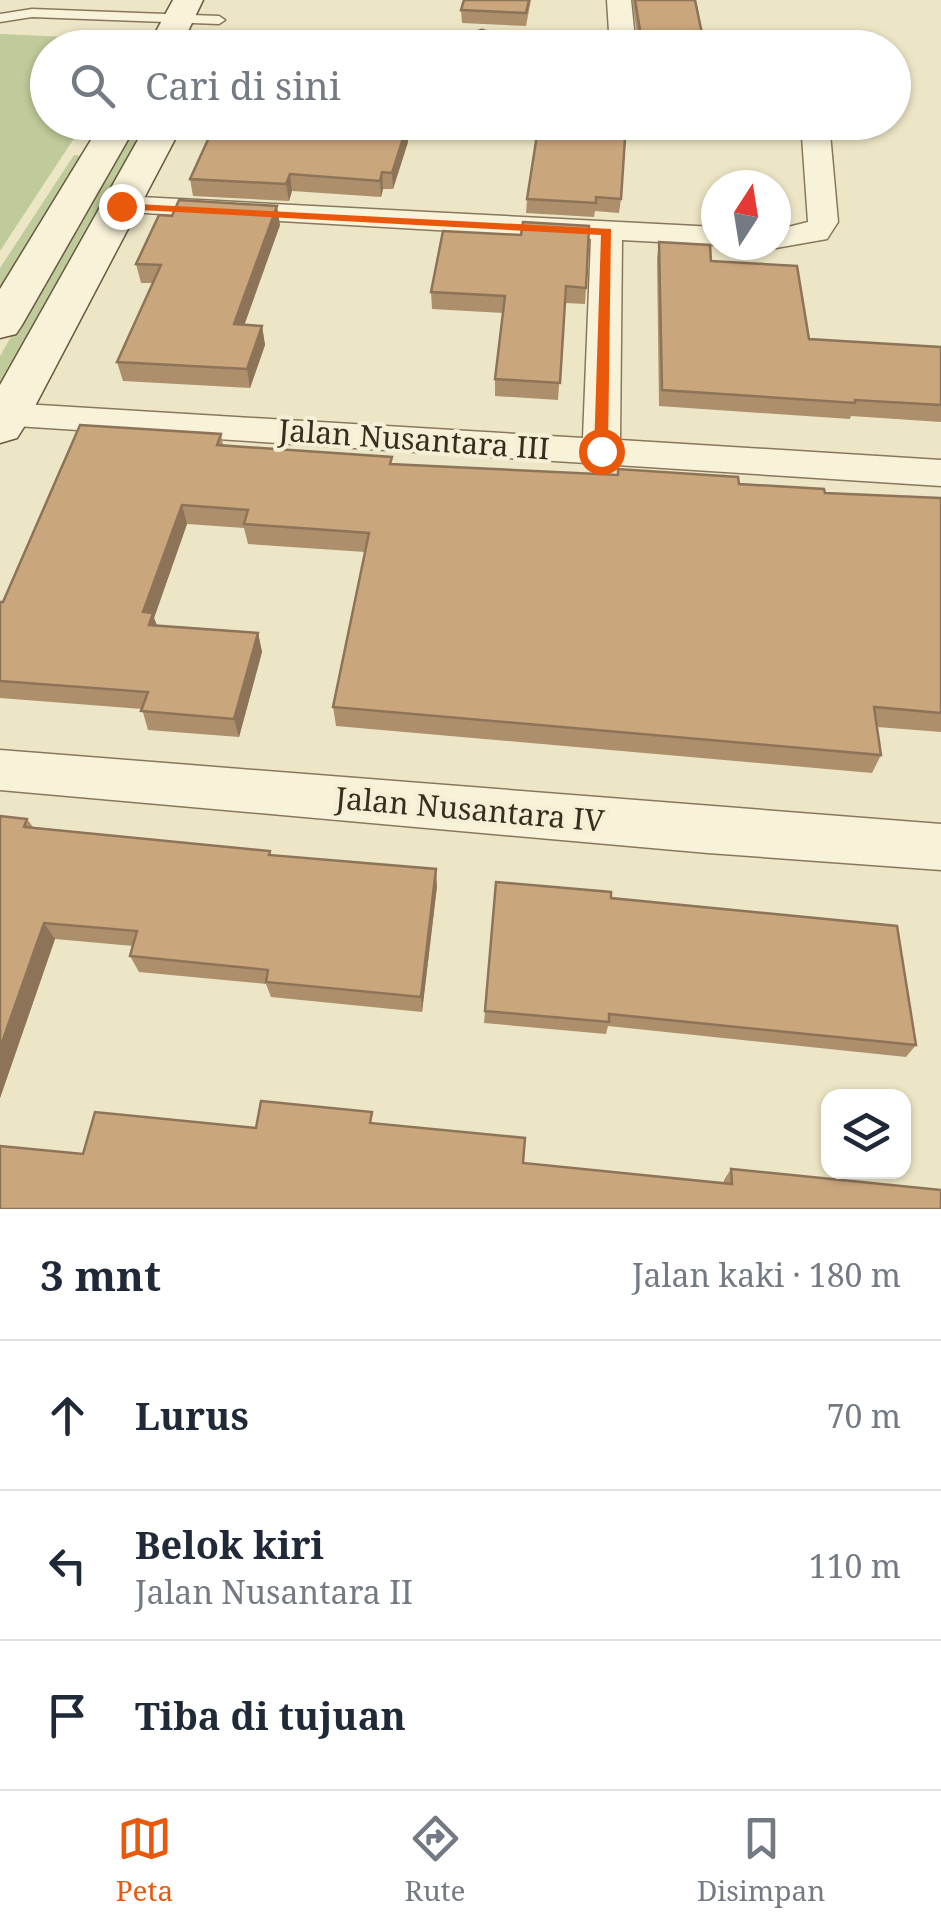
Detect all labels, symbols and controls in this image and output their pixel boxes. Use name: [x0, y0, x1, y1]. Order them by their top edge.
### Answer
search box: [30, 30, 911, 140]
icon: search: [65, 58, 120, 113]
text: Cari di sini: [145, 59, 341, 111]
north arrow: [701, 170, 791, 260]
route end: [99, 184, 145, 230]
street label: Jalan Nusantara III: [276, 409, 551, 468]
route start: [579, 429, 625, 475]
street label: Jalan Nusantara IV: [333, 776, 607, 841]
map controls: [821, 1089, 911, 1179]
button: layers: [821, 1089, 911, 1179]
text: 3 mnt: [40, 1246, 161, 1303]
text: Jalan kaki · 180 m: [632, 1253, 901, 1296]
icon: ahead: [40, 1388, 95, 1443]
text: Lurus: [135, 1389, 249, 1441]
text: 70 m: [827, 1394, 901, 1437]
text: Belok kiri: [135, 1518, 324, 1570]
icon: left: [40, 1538, 95, 1593]
text: 110 m: [809, 1544, 901, 1587]
text: Jalan Nusantara II: [135, 1570, 413, 1613]
icon: arrive: [40, 1688, 95, 1743]
text: Tiba di tujuan: [135, 1689, 406, 1741]
tab: Peta: [116, 1811, 173, 1909]
tab: Rute: [405, 1811, 466, 1909]
tab: Disimpan: [697, 1811, 825, 1909]

